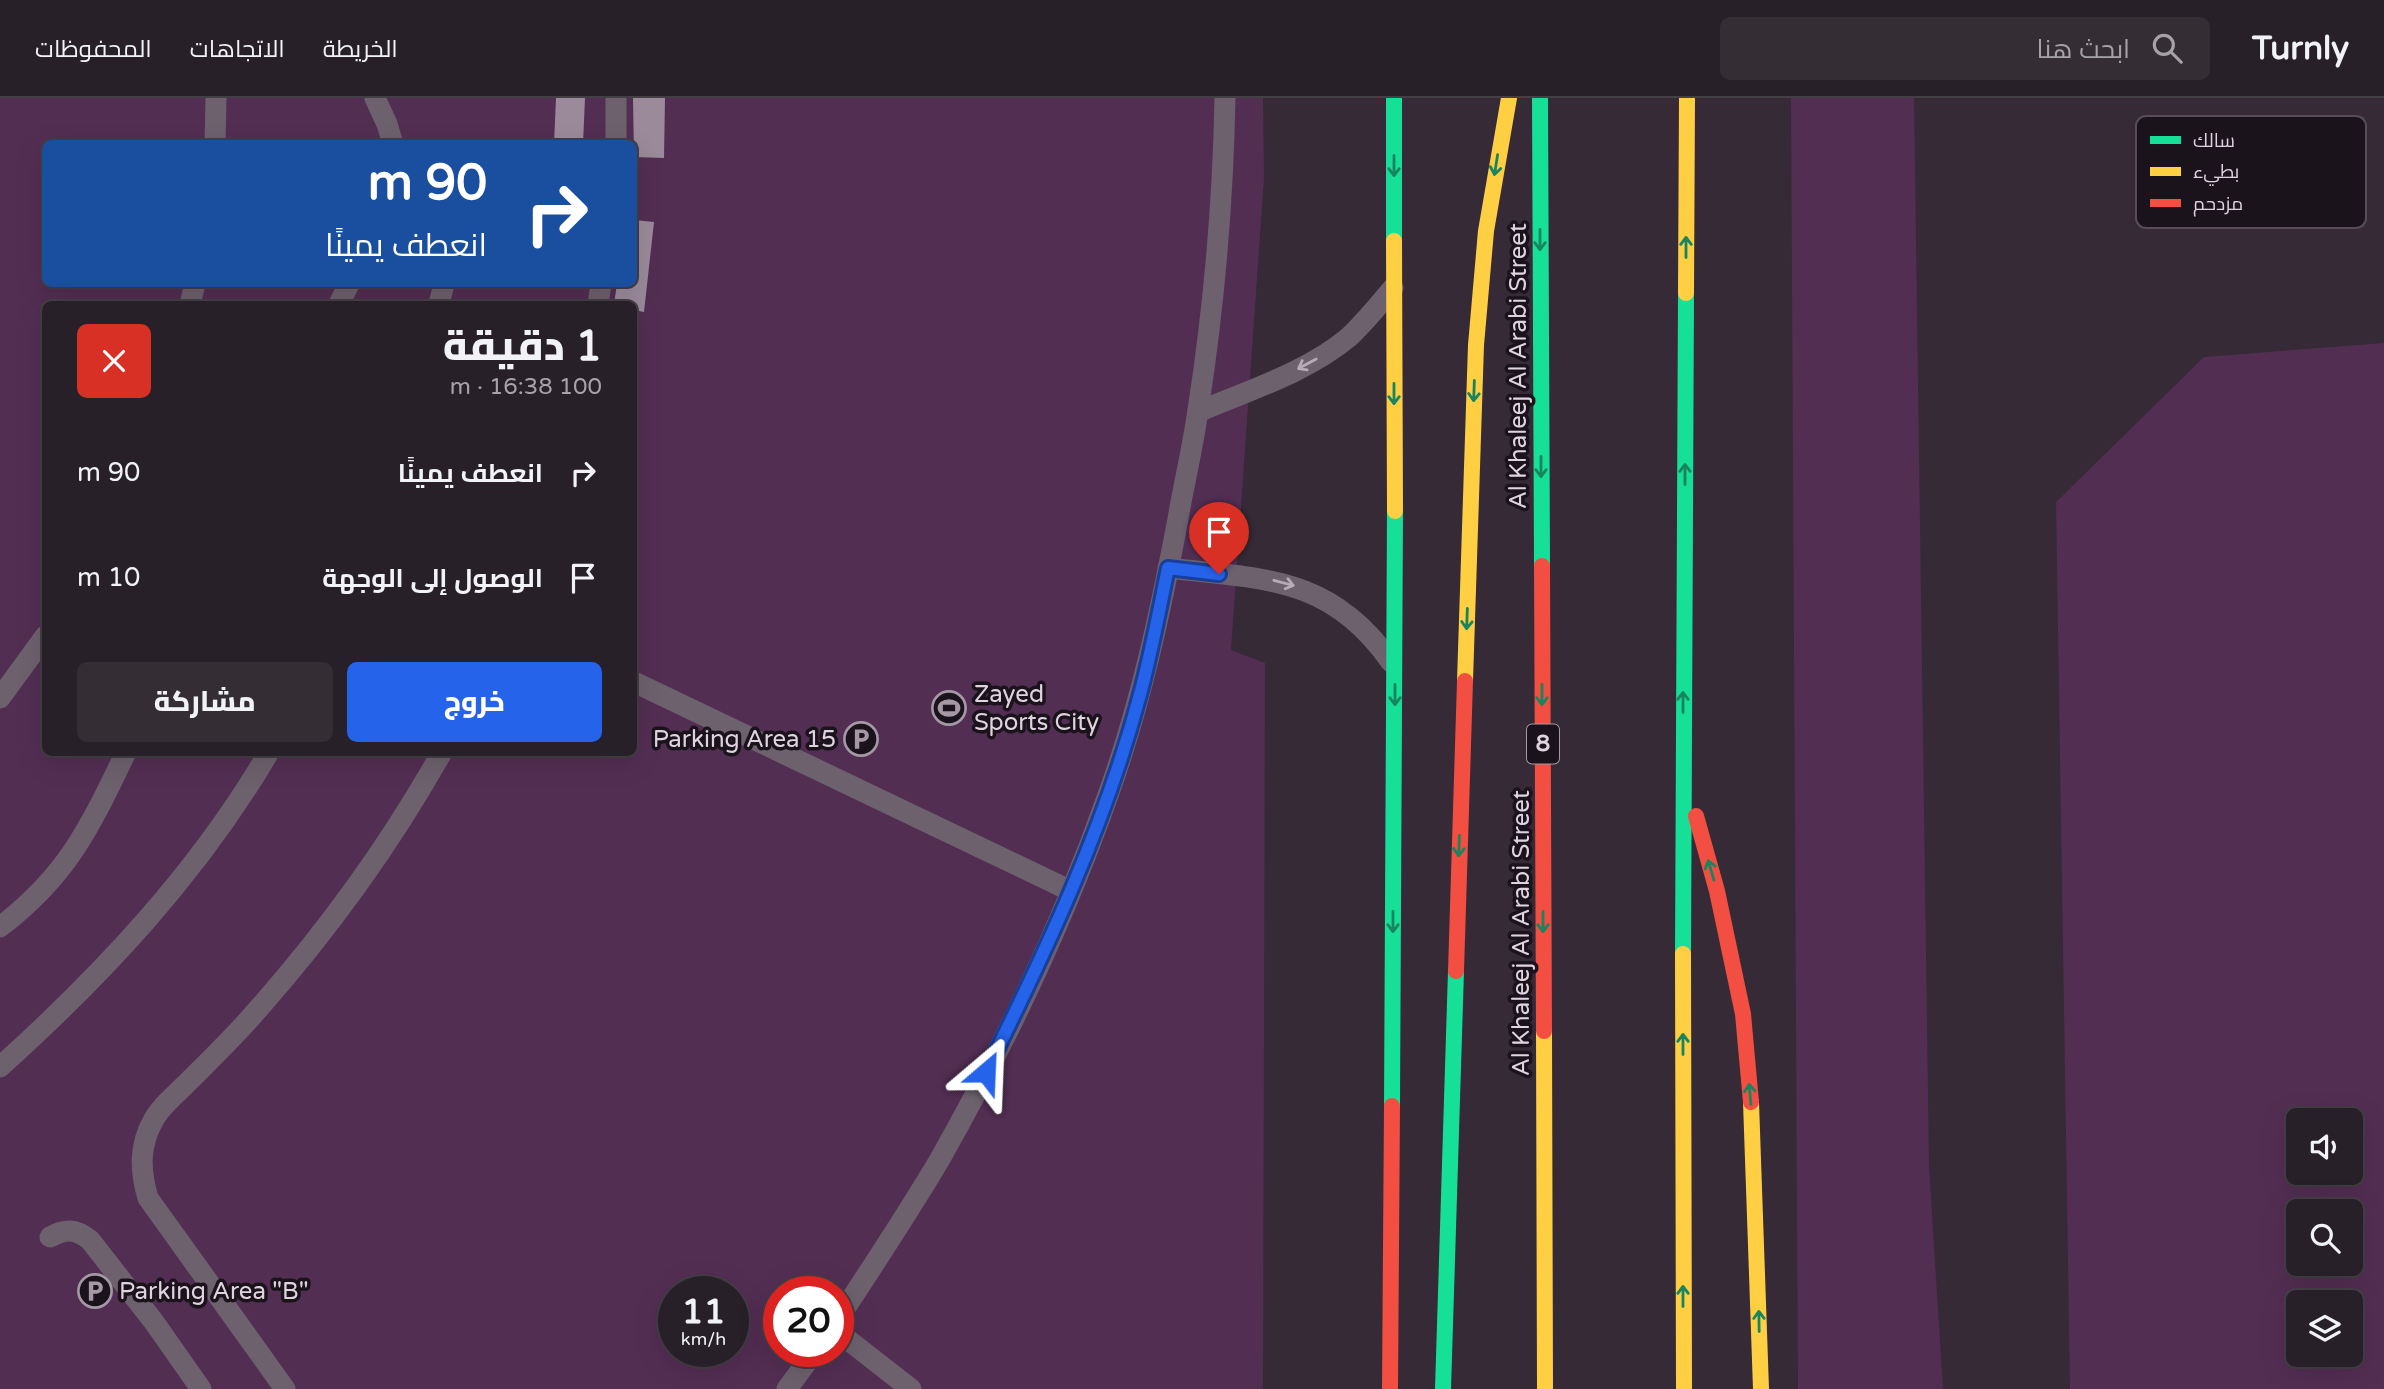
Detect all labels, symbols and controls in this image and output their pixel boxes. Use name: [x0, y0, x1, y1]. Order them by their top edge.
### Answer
search box: [1720, 17, 2210, 80]
icon: search: [2148, 29, 2186, 67]
text: Turnly: [2252, 29, 2349, 68]
text: ابحث هنا: [2036, 34, 2130, 65]
text: المحفوظات: [35, 35, 152, 64]
text: الاتجاهات: [190, 35, 285, 64]
text: الخريطة: [323, 35, 398, 64]
legend: [2136, 116, 2366, 228]
text: سالك: [2193, 130, 2235, 152]
one-way arrow: [1489, 153, 1502, 176]
text: 90 m: [368, 154, 487, 213]
one-way arrow: [1387, 154, 1401, 177]
text: بطيء: [2193, 161, 2239, 186]
icon: right: [511, 168, 602, 259]
text: مزدحم: [2193, 193, 2243, 217]
street label: Al Khaleej Al Arabi Street: [1504, 223, 1533, 509]
text: انعطف يمينًا: [325, 227, 487, 265]
one-way arrow: [1533, 228, 1547, 251]
one-way arrow: [1679, 235, 1693, 258]
text: 1 دقيقة: [443, 321, 602, 372]
button: close: [77, 324, 151, 398]
one-way arrow: [1297, 358, 1318, 371]
text: 100 m · 16:38: [450, 373, 602, 401]
one-way arrow: [1468, 380, 1481, 403]
one-way arrow: [1387, 382, 1401, 405]
icon: right: [564, 454, 602, 492]
one-way arrow: [1534, 455, 1548, 478]
text: 90 m: [77, 457, 140, 488]
text: انعطف يمينًا: [398, 458, 543, 489]
one-way arrow: [1678, 463, 1692, 486]
pin: [1189, 502, 1249, 574]
icon: arrive: [1200, 513, 1238, 551]
icon: arrive: [564, 559, 602, 597]
text: 10 m: [77, 562, 140, 593]
text: الوصول إلى الوجهة: [322, 563, 543, 594]
one-way arrow: [1273, 578, 1295, 591]
one-way arrow: [1460, 607, 1473, 630]
button: مشاركة: [77, 662, 333, 742]
button: خروج: [347, 662, 602, 742]
place label: Zayed Sports City: [974, 680, 1099, 737]
one-way arrow: [1388, 683, 1402, 706]
one-way arrow: [1535, 683, 1549, 706]
sports icon: Zayed Sports City: [930, 689, 968, 727]
one-way arrow: [1676, 690, 1690, 713]
parking icon: Parking Area 15: [842, 720, 880, 758]
road number: 8: [1527, 724, 1559, 764]
place label: Parking Area 15: [653, 725, 836, 754]
street label: Al Khaleej Al Arabi Street: [1507, 790, 1536, 1076]
one-way arrow: [1453, 834, 1466, 857]
one-way arrow: [1704, 859, 1717, 882]
one-way arrow: [1386, 910, 1400, 933]
one-way arrow: [1536, 910, 1550, 933]
one-way arrow: [1676, 1033, 1690, 1056]
position arrow: [949, 1035, 1023, 1109]
one-way arrow: [1743, 1083, 1756, 1105]
map controls: [2286, 1108, 2363, 1367]
button: sound: [2286, 1108, 2363, 1185]
button: search: [2286, 1199, 2363, 1276]
parking icon: Parking Area "B": [76, 1272, 114, 1310]
speed limit sign: 20: [763, 1276, 854, 1367]
place label: Parking Area "B": [119, 1277, 309, 1306]
one-way arrow: [1676, 1285, 1690, 1308]
button: layers: [2286, 1290, 2363, 1367]
text: 11: [682, 1291, 725, 1333]
one-way arrow: [1752, 1310, 1766, 1333]
text: km/h: [681, 1328, 726, 1350]

